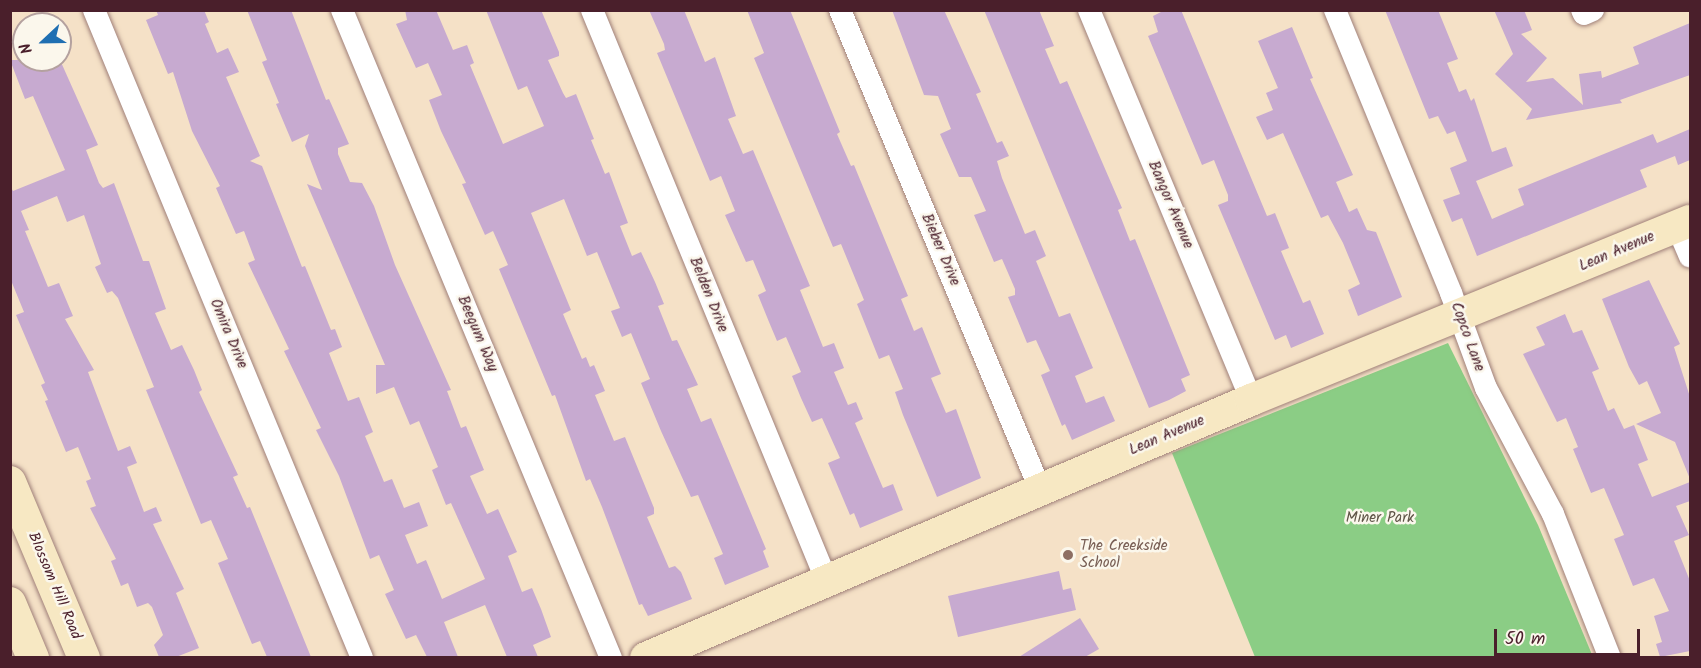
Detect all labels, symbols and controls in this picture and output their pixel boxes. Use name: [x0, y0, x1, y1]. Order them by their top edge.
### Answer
north arrow: [12, 12, 72, 72]
text: N: [13, 39, 40, 58]
street label: Bangor Avenue: [1143, 158, 1197, 252]
street label: Bieber Drive: [917, 211, 963, 289]
street label: Lean Avenue: [1577, 228, 1657, 276]
street label: Belden Drive: [685, 255, 731, 335]
street label: Beegum Way: [453, 293, 501, 375]
street label: Omira Drive: [205, 296, 251, 372]
street label: Copco Lane: [1446, 300, 1488, 374]
street label: Lean Avenue: [1127, 412, 1207, 460]
park label: Miner Park: [1346, 510, 1414, 528]
street label: Blossom Hill Road: [23, 530, 85, 642]
place label: The Creekside School: [1080, 537, 1168, 572]
marker: The Creekside School: [1061, 548, 1075, 562]
scale bar: [1497, 617, 1642, 655]
text: 50 m: [1505, 625, 1545, 654]

